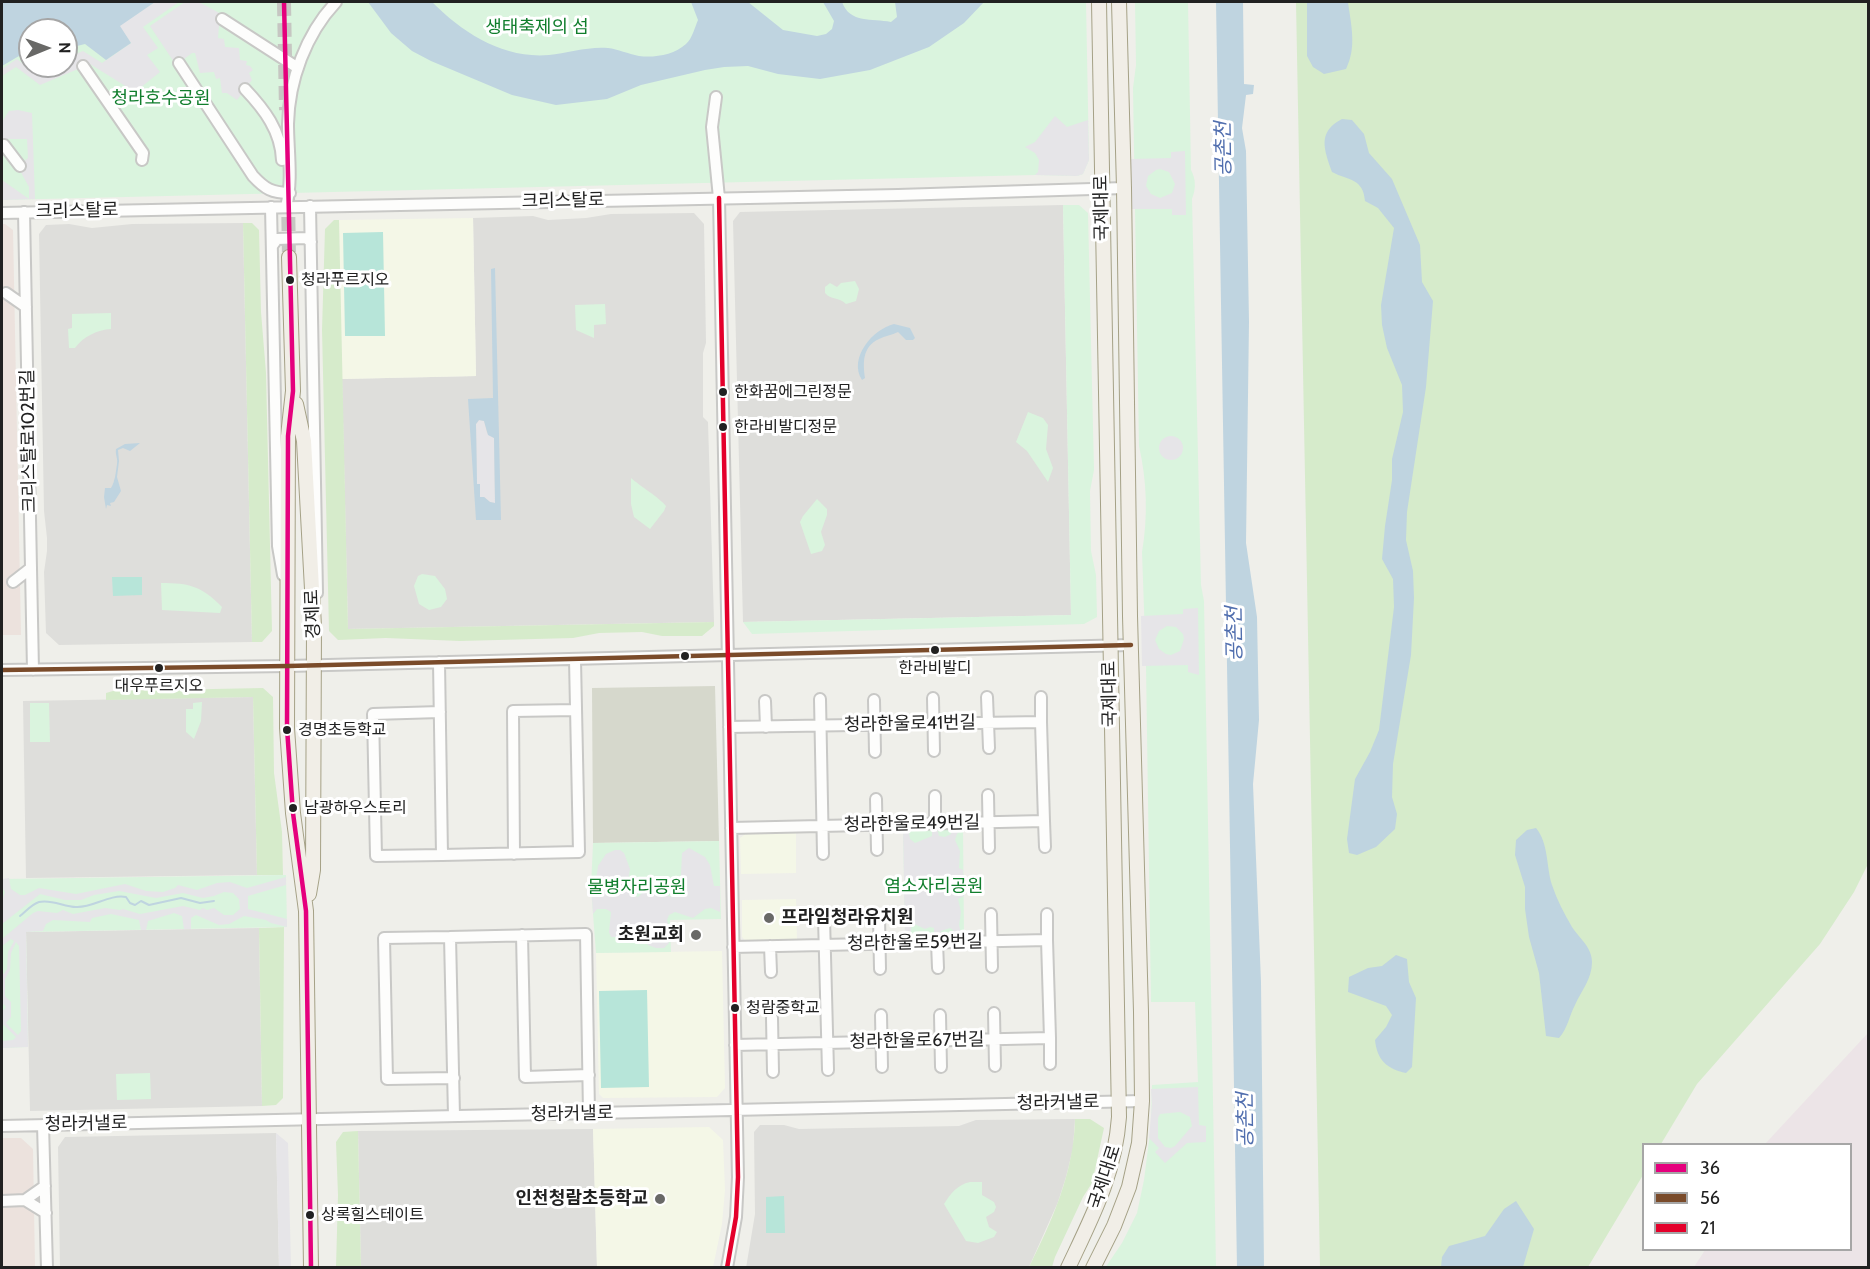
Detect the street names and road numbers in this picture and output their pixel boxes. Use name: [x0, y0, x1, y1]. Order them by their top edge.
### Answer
street label: 국제대로: [1091, 175, 1113, 241]
street label: 크리스탈로: [521, 189, 605, 213]
street label: 크리스탈로: [35, 199, 119, 223]
street label: 크리스탈로102번길: [17, 369, 41, 513]
street label: 경제로: [301, 589, 325, 639]
street label: 국제대로: [1099, 661, 1121, 727]
street label: 청라한울로41번길: [844, 712, 976, 736]
street label: 청라한울로49번길: [844, 812, 980, 836]
street label: 청라한울로59번길: [847, 931, 983, 955]
street label: 청라한울로67번길: [849, 1029, 985, 1053]
street label: 청라커낼로: [1016, 1091, 1100, 1115]
street label: 청라커낼로: [530, 1102, 614, 1126]
street label: 청라커낼로: [44, 1112, 128, 1136]
street label: 국제대로: [1084, 1142, 1126, 1212]

